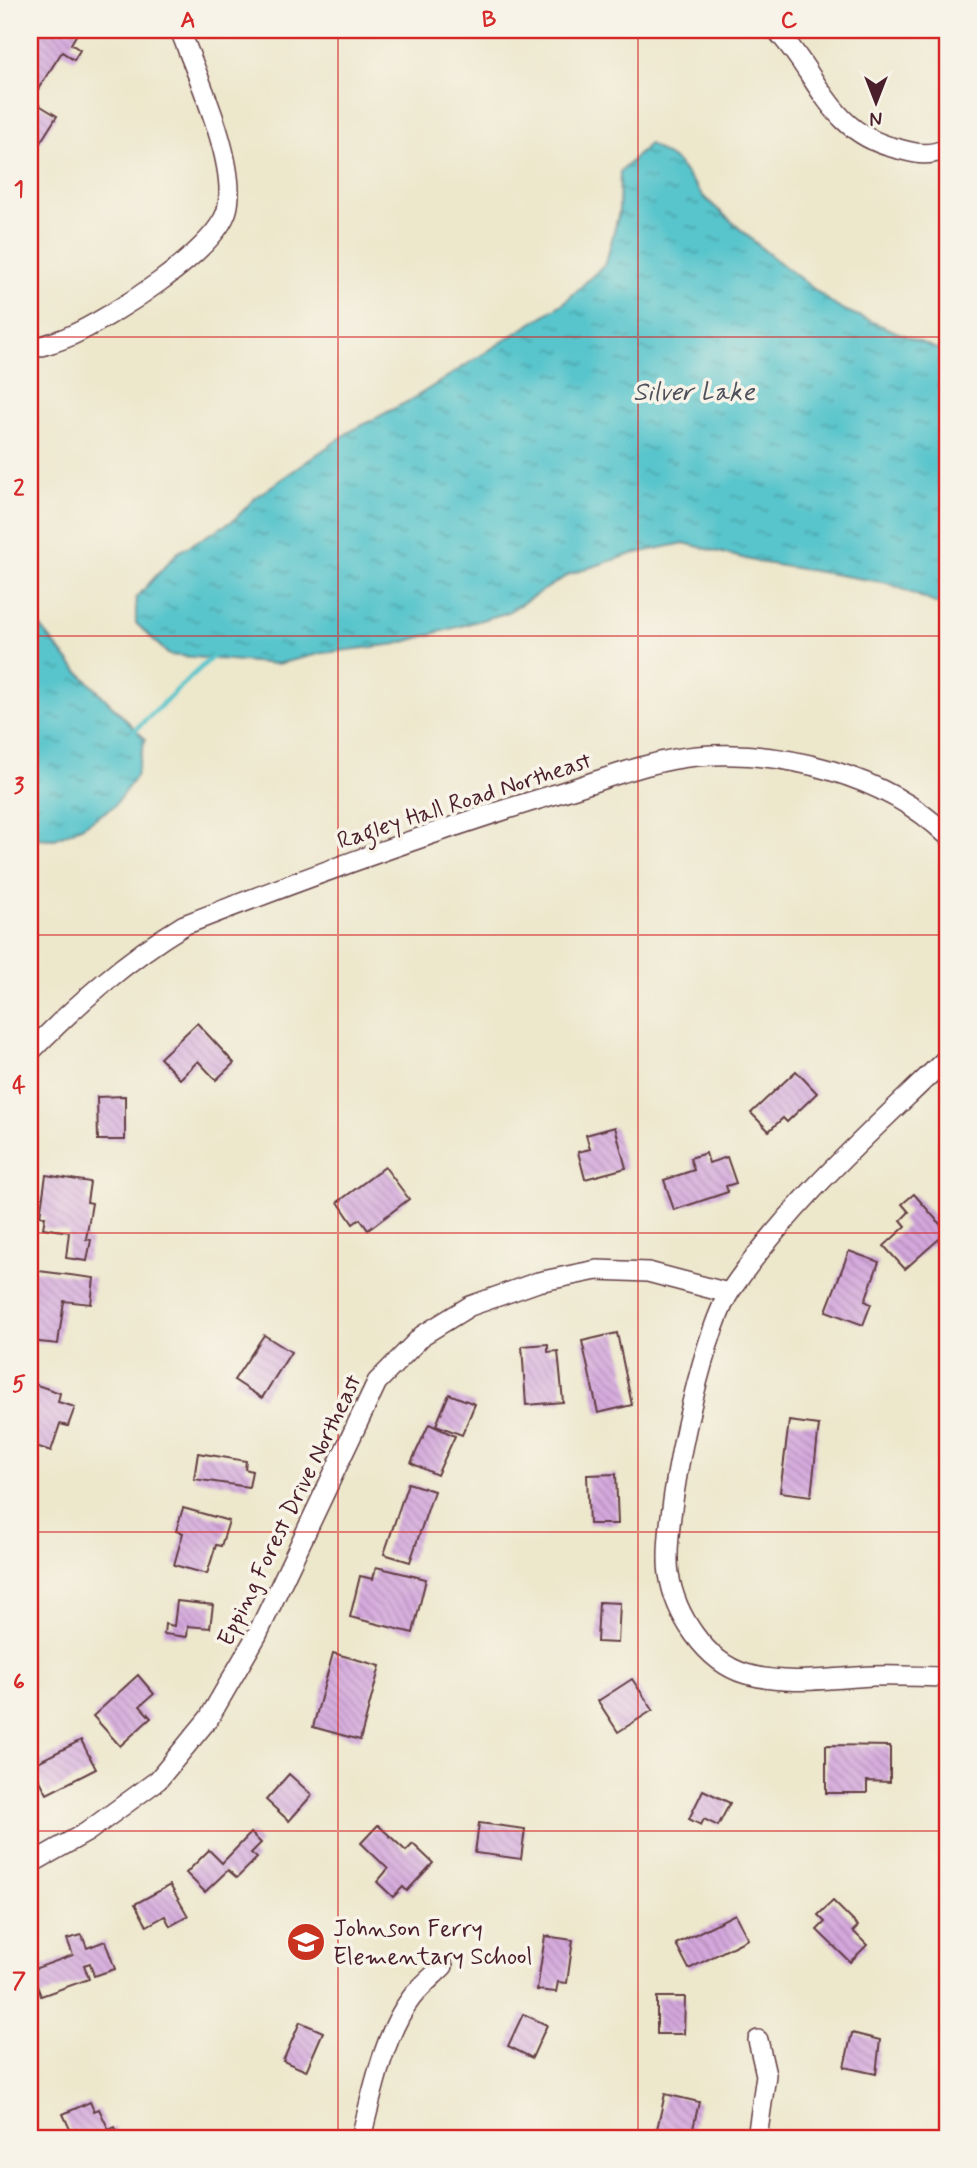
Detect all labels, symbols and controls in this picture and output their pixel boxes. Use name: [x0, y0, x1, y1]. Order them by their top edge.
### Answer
text: A: [180, 6, 196, 36]
text: B: [482, 6, 497, 36]
text: C: [781, 6, 798, 36]
north arrow: [841, 66, 911, 136]
text: N: [870, 105, 882, 130]
text: 1: [14, 175, 24, 205]
water label: Silver Lake: [633, 376, 756, 410]
text: 2: [13, 474, 25, 504]
street label: Ragley Hall Road Northeast: [333, 746, 597, 860]
text: 3: [14, 772, 25, 802]
text: 4: [12, 1071, 26, 1101]
street label: Epping Forest Drive Northeast: [211, 1369, 370, 1652]
text: 5: [12, 1370, 26, 1400]
text: 6: [13, 1668, 25, 1698]
place label: Johnson Ferry Elementary School: [333, 1914, 532, 1973]
school or university icon: Johnson Ferry Elementary School: [285, 1921, 327, 1963]
text: 7: [12, 1967, 26, 1997]

